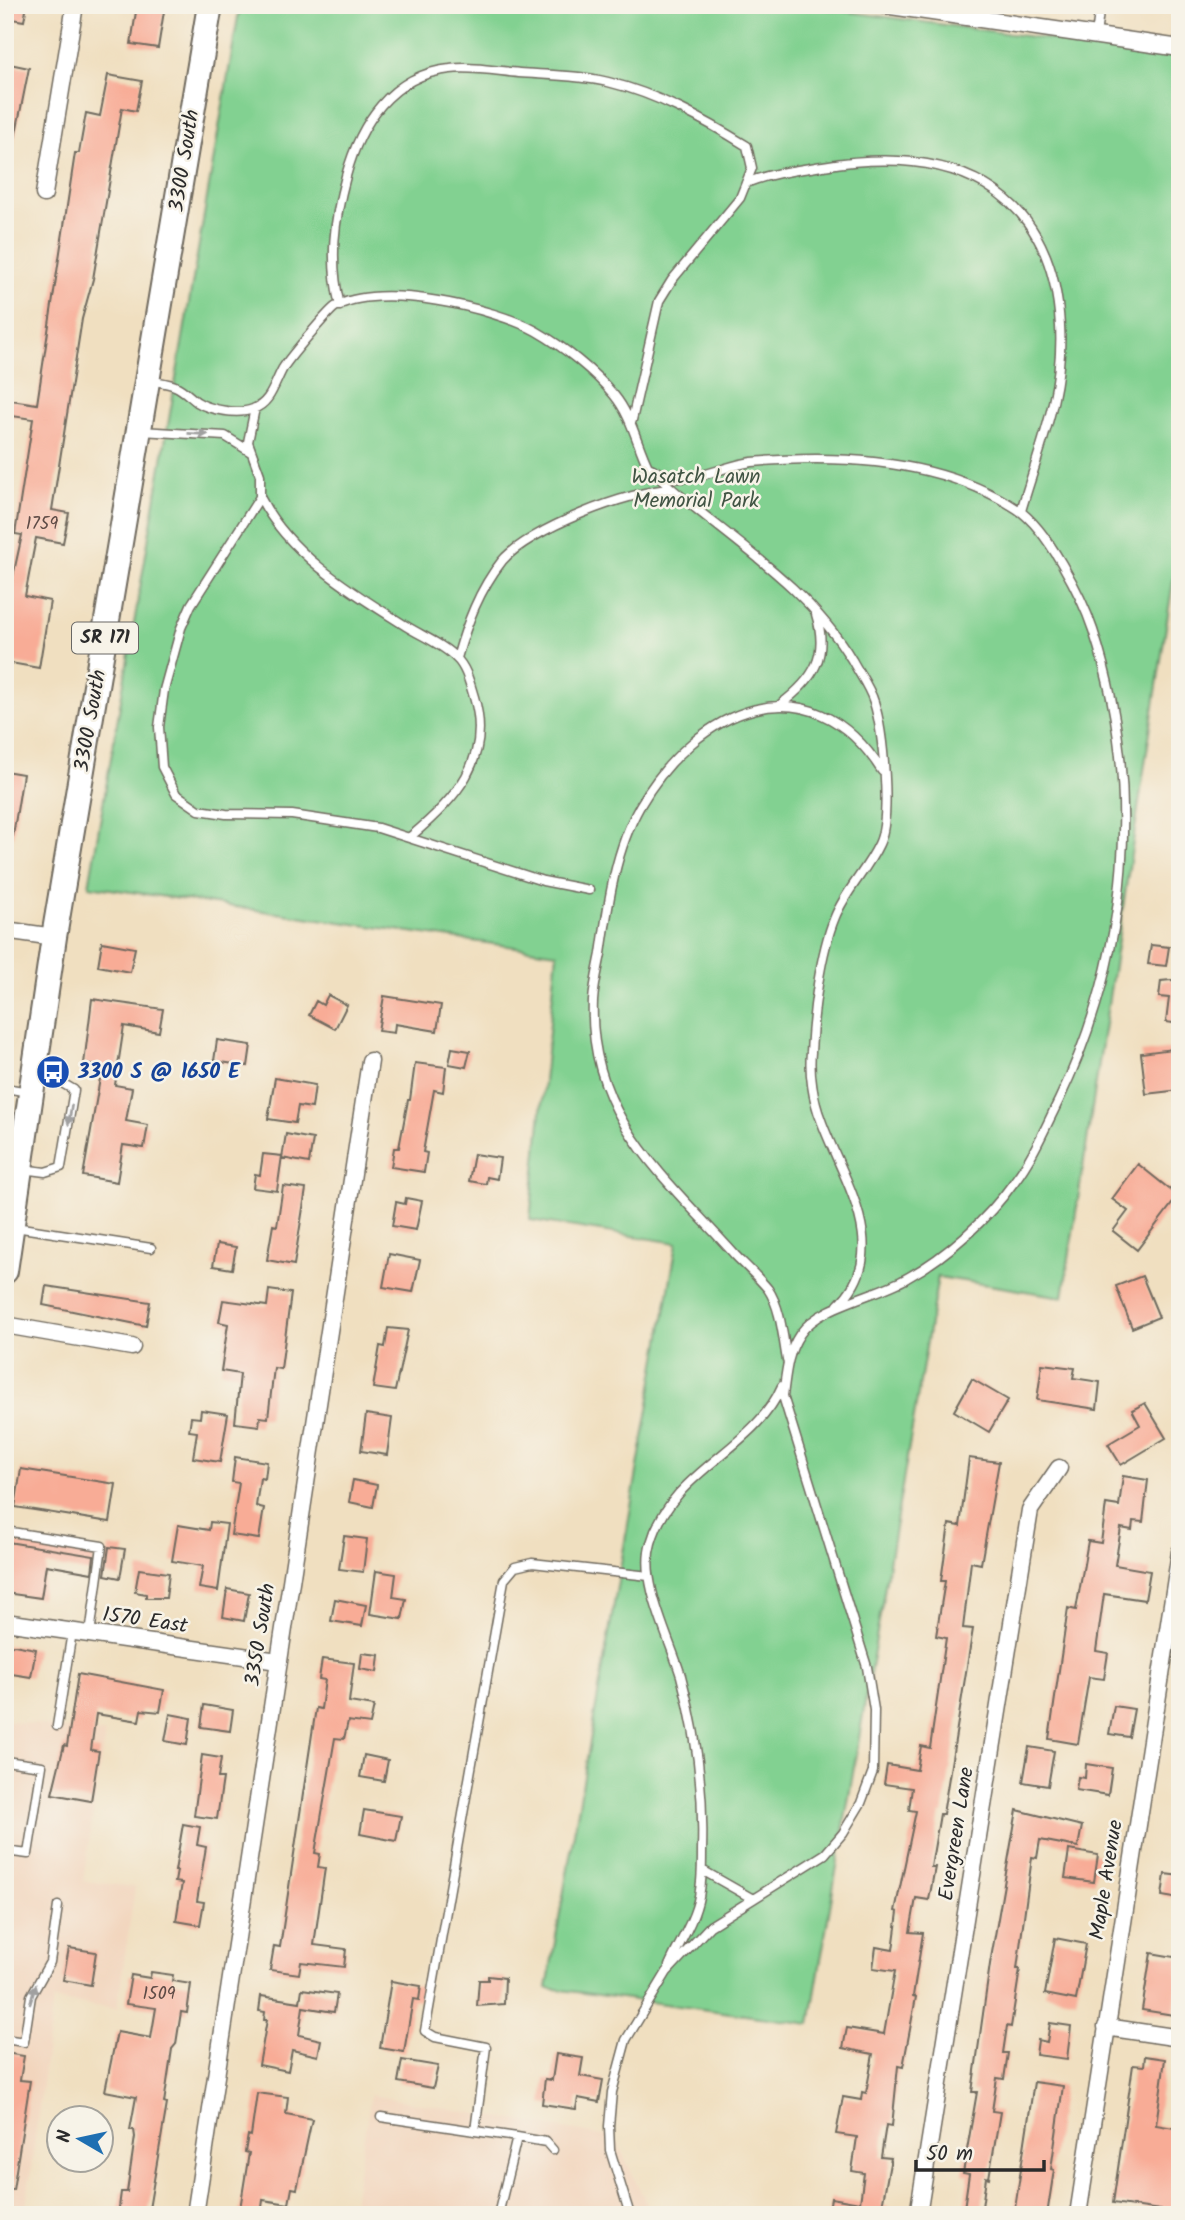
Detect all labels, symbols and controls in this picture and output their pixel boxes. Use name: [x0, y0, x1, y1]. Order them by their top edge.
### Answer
street label: 3300 South: [161, 107, 209, 215]
one-way arrow: [187, 428, 209, 439]
park label: Wasatch Lawn Memorial Park: [632, 461, 760, 518]
house number: 1759: [26, 510, 58, 539]
road number: SR 171: [72, 622, 138, 653]
street label: 3300 South: [66, 667, 116, 775]
bus stop icon: 3300 S @ 1650 E: [34, 1053, 72, 1091]
place label: 3300 S @ 1650 E: [77, 1056, 241, 1089]
one-way arrow: [64, 1104, 75, 1126]
street label: 3350 South: [237, 1581, 285, 1689]
street label: 1570 East: [100, 1599, 191, 1643]
street label: Evergreen Lane: [930, 1764, 984, 1903]
street label: Maple Avenue: [1081, 1817, 1133, 1942]
house number: 1509: [142, 1980, 176, 2009]
one-way arrow: [28, 1983, 39, 2004]
north arrow: [46, 2104, 116, 2174]
text: N: [49, 2128, 81, 2145]
scale bar: [916, 2129, 1043, 2173]
text: 50 m: [926, 2138, 973, 2171]

